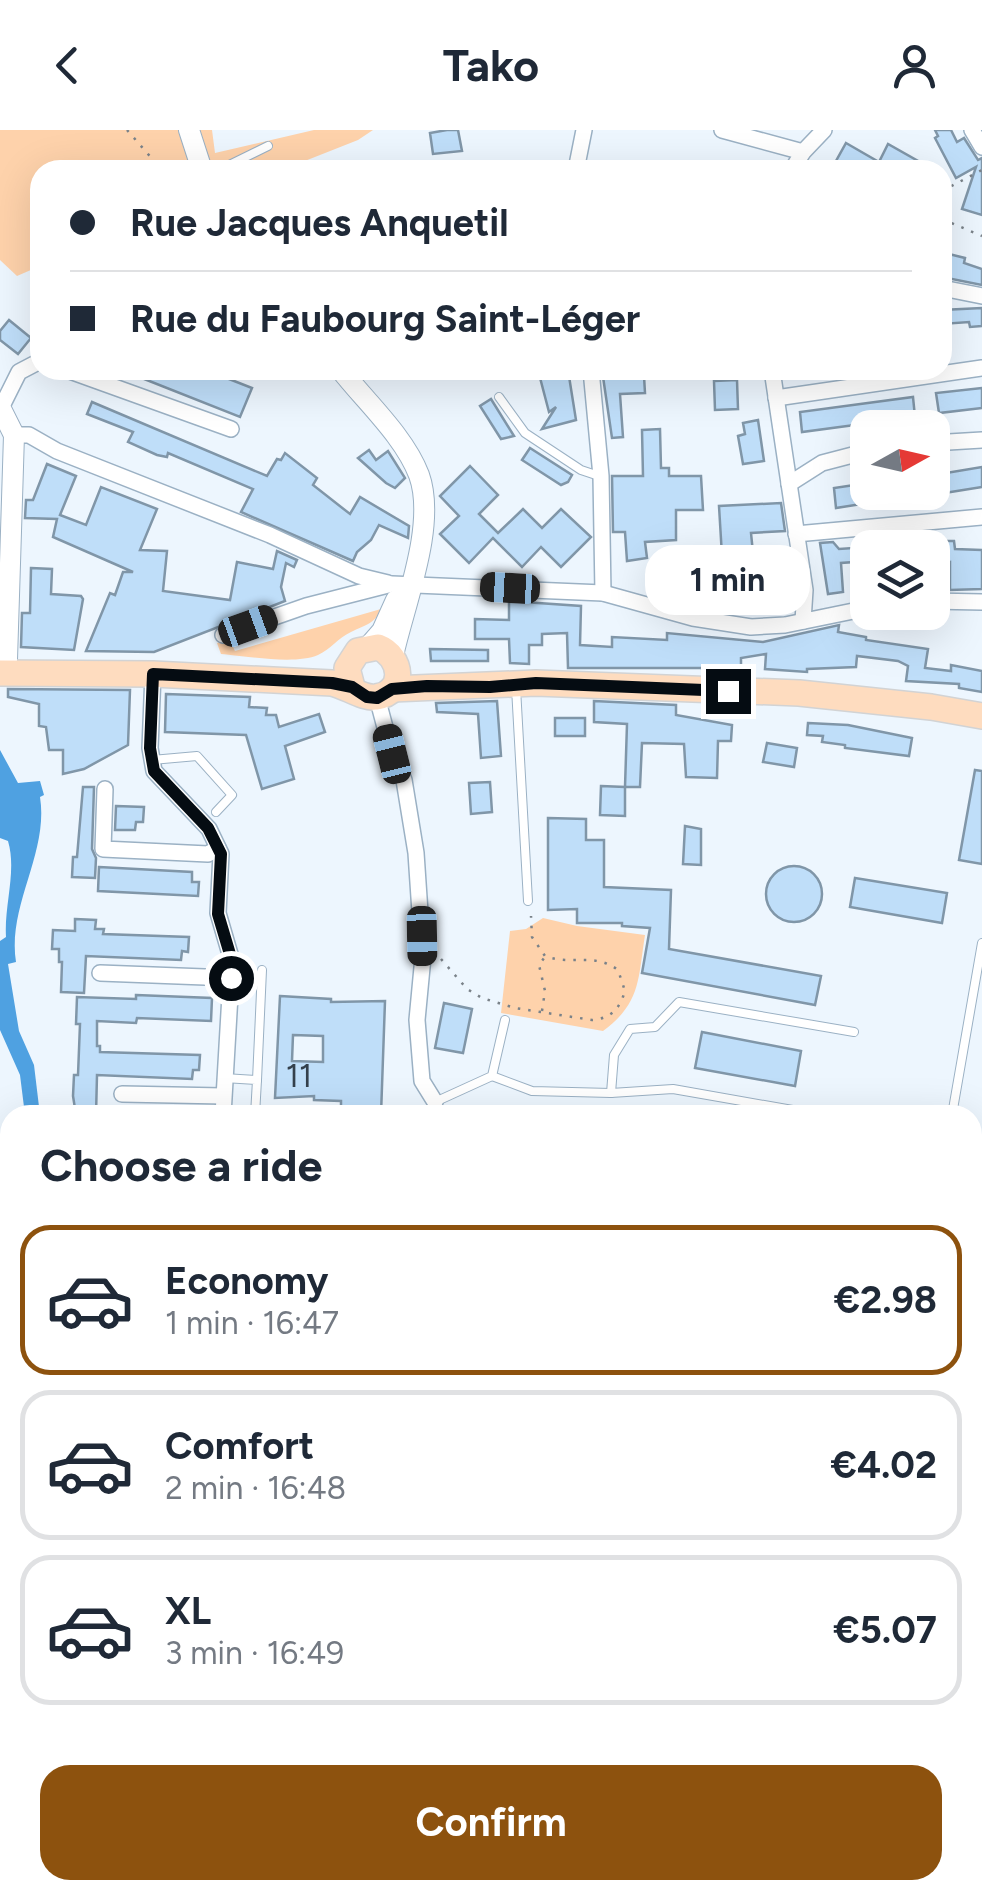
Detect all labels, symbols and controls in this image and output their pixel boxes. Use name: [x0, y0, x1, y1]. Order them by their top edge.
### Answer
icon: back: [40, 38, 95, 93]
text: Tako: [443, 38, 539, 92]
icon: person: [887, 38, 942, 93]
text: Rue Jacques Anquetil: [130, 200, 508, 246]
text: Rue du Faubourg Saint-Léger: [130, 296, 640, 342]
north arrow: [850, 410, 950, 510]
map controls: [850, 410, 950, 630]
button: layers: [850, 530, 950, 630]
callout: 1 min: [646, 546, 810, 616]
text: 1 min: [690, 561, 765, 599]
car: [479, 571, 541, 605]
car: [215, 602, 281, 650]
route end: [706, 669, 751, 714]
car: [370, 721, 414, 787]
car: [406, 906, 438, 966]
route start: [209, 956, 254, 1001]
house number: 11: [286, 1057, 312, 1095]
text: Choose a ride: [40, 1138, 322, 1192]
icon: car: [45, 1255, 135, 1345]
text: Economy: [165, 1258, 328, 1304]
text: €2.98: [834, 1277, 937, 1323]
text: 1 min · 16:47: [165, 1304, 339, 1342]
icon: car: [45, 1420, 135, 1510]
text: Comfort: [165, 1423, 314, 1469]
text: €4.02: [830, 1442, 937, 1488]
text: 2 min · 16:48: [165, 1469, 346, 1507]
icon: car: [45, 1585, 135, 1675]
text: XL: [165, 1588, 211, 1634]
text: €5.07: [833, 1607, 937, 1653]
text: 3 min · 16:49: [165, 1634, 344, 1672]
button: Confirm: [40, 1765, 942, 1880]

